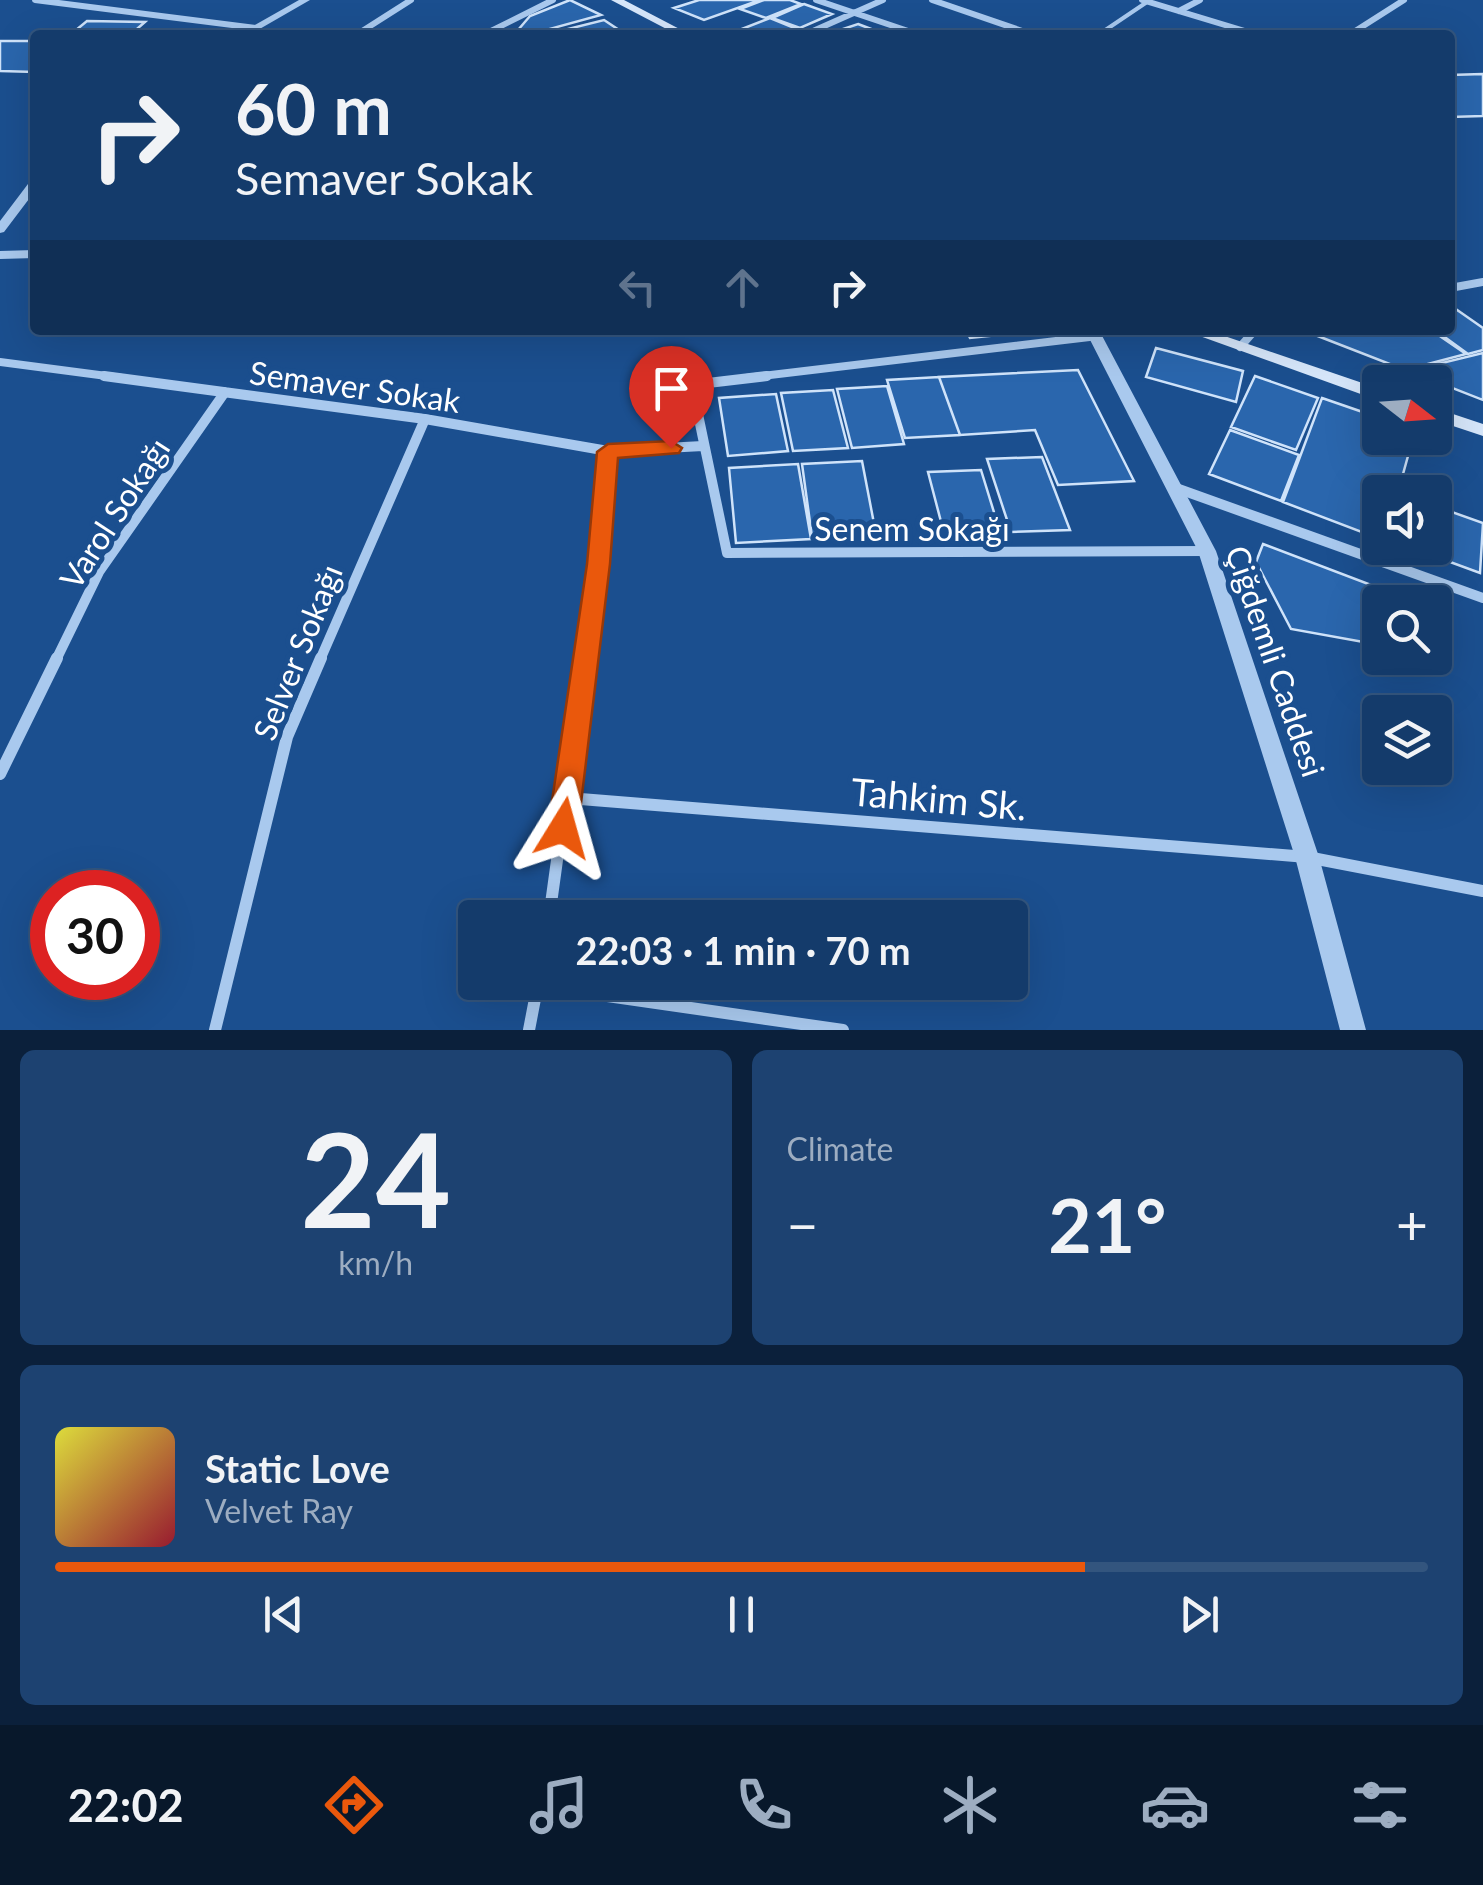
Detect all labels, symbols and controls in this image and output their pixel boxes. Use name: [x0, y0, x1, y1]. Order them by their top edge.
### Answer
text: 60 m: [235, 66, 392, 150]
icon: right: [70, 70, 200, 200]
text: Semaver Sokak: [235, 151, 533, 205]
icon: left: [610, 260, 665, 315]
icon: ahead: [715, 260, 770, 315]
icon: right: [820, 260, 875, 315]
pin: [629, 346, 714, 449]
street label: Semaver Sokak: [247, 352, 463, 420]
icon: arrive: [644, 361, 699, 416]
north arrow: [1362, 365, 1452, 455]
map controls: [1362, 365, 1452, 785]
street label: Varol Sokağı: [51, 430, 177, 596]
button: sound: [1362, 475, 1452, 565]
street label: Senem Sokağı: [814, 509, 1010, 548]
street label: Çiğdemli Caddesi: [1218, 540, 1334, 782]
street label: Selver Sokağı: [244, 559, 350, 745]
button: search: [1362, 585, 1452, 675]
button: layers: [1362, 695, 1452, 785]
street label: Tahkim Sk.: [849, 767, 1029, 829]
position arrow: [511, 776, 615, 880]
speed limit sign: 30: [30, 870, 160, 1000]
text: 22:03 · 1 min · 70 m: [575, 927, 911, 973]
text: 24: [300, 1100, 451, 1256]
text: Climate: [787, 1129, 893, 1168]
text: 21°: [1048, 1179, 1166, 1269]
text: −: [787, 1191, 818, 1257]
text: +: [1396, 1191, 1428, 1257]
text: km/h: [338, 1243, 413, 1282]
text: Static Love: [205, 1445, 390, 1491]
text: Velvet Ray: [205, 1491, 353, 1530]
icon: previous: [256, 1587, 311, 1642]
icon: pause: [714, 1587, 769, 1642]
icon: next: [1172, 1587, 1227, 1642]
icon: directions: [319, 1770, 389, 1840]
icon: music: [524, 1770, 594, 1840]
icon: phone: [729, 1770, 799, 1840]
icon: climate: [935, 1770, 1005, 1840]
icon: car: [1140, 1770, 1210, 1840]
icon: filters: [1345, 1770, 1415, 1840]
text: 22:02: [68, 1778, 184, 1832]

